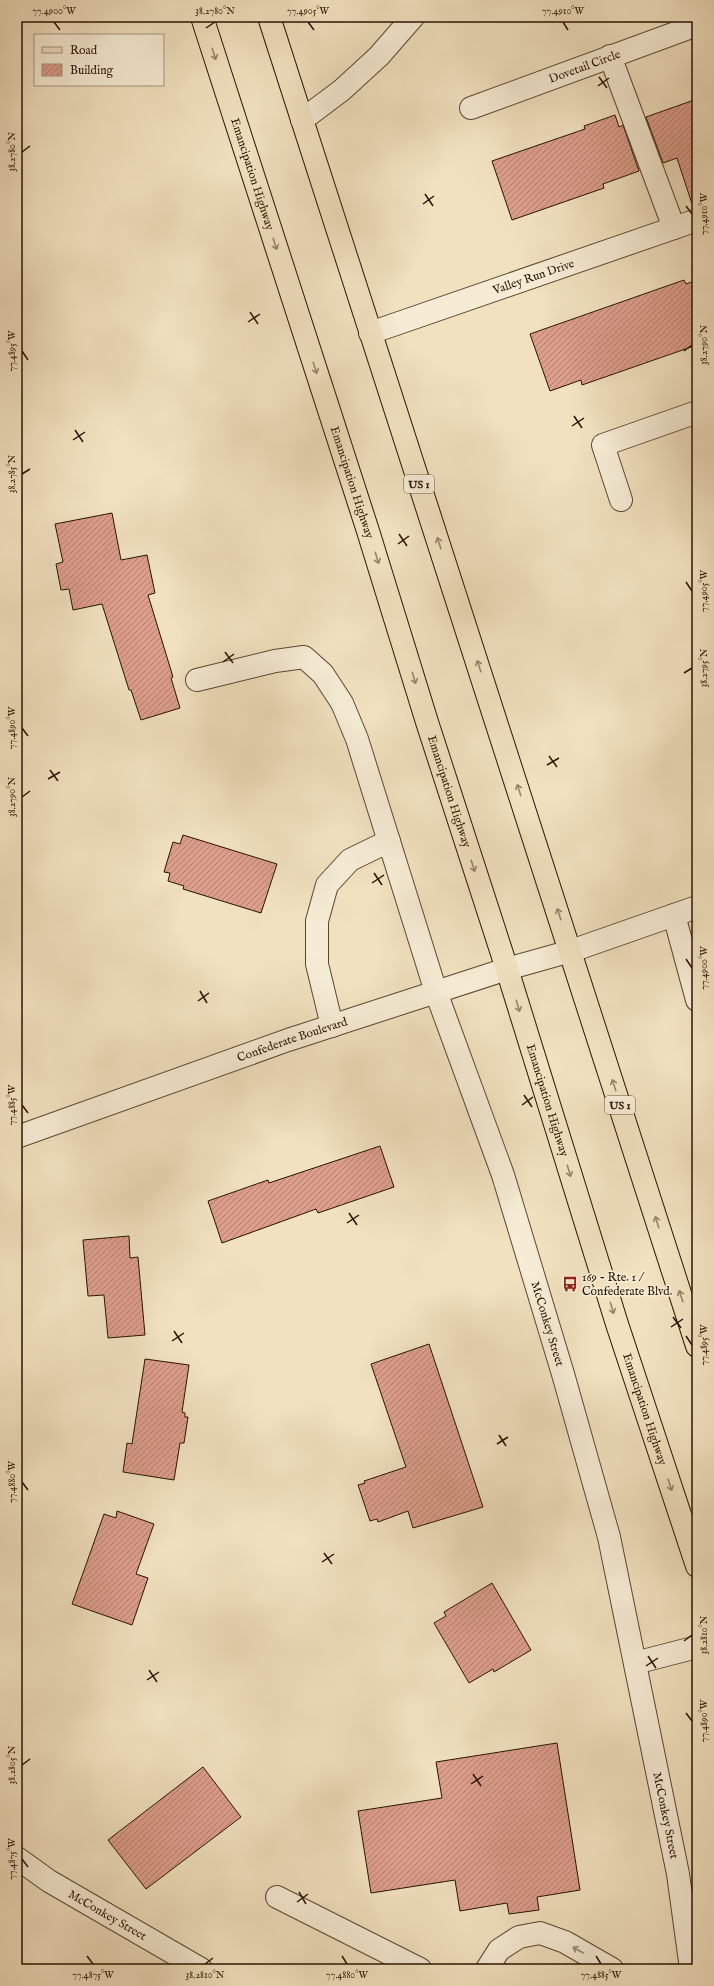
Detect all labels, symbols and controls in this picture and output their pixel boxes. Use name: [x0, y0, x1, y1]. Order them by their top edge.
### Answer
text: 77.4900°W: [32, 5, 76, 18]
text: 38.2780°N: [195, 5, 235, 18]
text: 77.4905°W: [287, 5, 329, 18]
text: 77.4910°W: [542, 5, 585, 18]
legend: [34, 34, 164, 86]
text: Road: [70, 43, 98, 58]
street label: Dovetail Circle: [547, 47, 623, 87]
one-way arrow: [210, 48, 218, 60]
text: Building: [70, 63, 114, 78]
street label: Emancipation Highway: [227, 116, 277, 232]
text: 38.2780°N: [6, 132, 19, 172]
text: 77.4910°W: [698, 192, 711, 235]
one-way arrow: [272, 238, 279, 251]
street label: Valley Run Drive: [490, 256, 577, 298]
text: 38.2790°N: [698, 325, 711, 365]
text: 77.4895°W: [6, 330, 19, 372]
one-way arrow: [312, 362, 320, 374]
street label: Emancipation Highway: [327, 424, 377, 541]
text: 38.2785°N: [6, 454, 19, 493]
road number: US 1: [404, 475, 434, 493]
one-way arrow: [434, 537, 442, 549]
one-way arrow: [374, 552, 381, 565]
text: 77.4905°W: [698, 570, 711, 612]
text: 38.2795°N: [698, 648, 711, 687]
one-way arrow: [475, 660, 482, 673]
one-way arrow: [411, 672, 418, 685]
text: 77.4890°W: [6, 706, 19, 749]
street label: Emancipation Highway: [424, 734, 474, 850]
text: 38.2790°N: [6, 777, 19, 817]
one-way arrow: [515, 784, 522, 797]
one-way arrow: [470, 859, 477, 872]
one-way arrow: [555, 907, 562, 920]
text: 77.4900°W: [698, 946, 711, 990]
one-way arrow: [515, 1000, 523, 1012]
street label: Confederate Boulevard: [235, 1014, 350, 1066]
street label: Emancipation Highway: [523, 1042, 572, 1159]
one-way arrow: [610, 1079, 617, 1092]
text: 77.4885°W: [6, 1084, 19, 1125]
road number: US 1: [605, 1096, 635, 1114]
one-way arrow: [566, 1164, 573, 1177]
one-way arrow: [653, 1217, 661, 1229]
place label: 169 - Rte. 1 / Confederate Blvd.: [582, 1270, 672, 1299]
bus stop icon: 169 - Rte. 1 / Confederate Blvd.: [561, 1275, 579, 1293]
street label: McConkey Street: [527, 1280, 567, 1368]
one-way arrow: [677, 1290, 684, 1303]
one-way arrow: [609, 1302, 616, 1315]
text: 77.4895°W: [698, 1324, 711, 1366]
street label: Emancipation Highway: [619, 1351, 670, 1467]
text: 77.4880°W: [6, 1461, 19, 1503]
one-way arrow: [667, 1478, 674, 1491]
text: 38.2810°N: [698, 1615, 711, 1654]
text: 77.4890°W: [698, 1699, 711, 1742]
text: 38.2805°N: [6, 1745, 19, 1784]
street label: McConkey Street: [649, 1771, 682, 1860]
text: 77.4875°W: [6, 1838, 19, 1880]
street label: McConkey Street: [65, 1887, 149, 1944]
one-way arrow: [572, 1945, 584, 1953]
text: 77.4875°W: [72, 1969, 114, 1982]
text: 38.2810°N: [186, 1969, 225, 1982]
text: 77.4880°W: [326, 1969, 368, 1982]
text: 77.4885°W: [581, 1969, 622, 1982]

